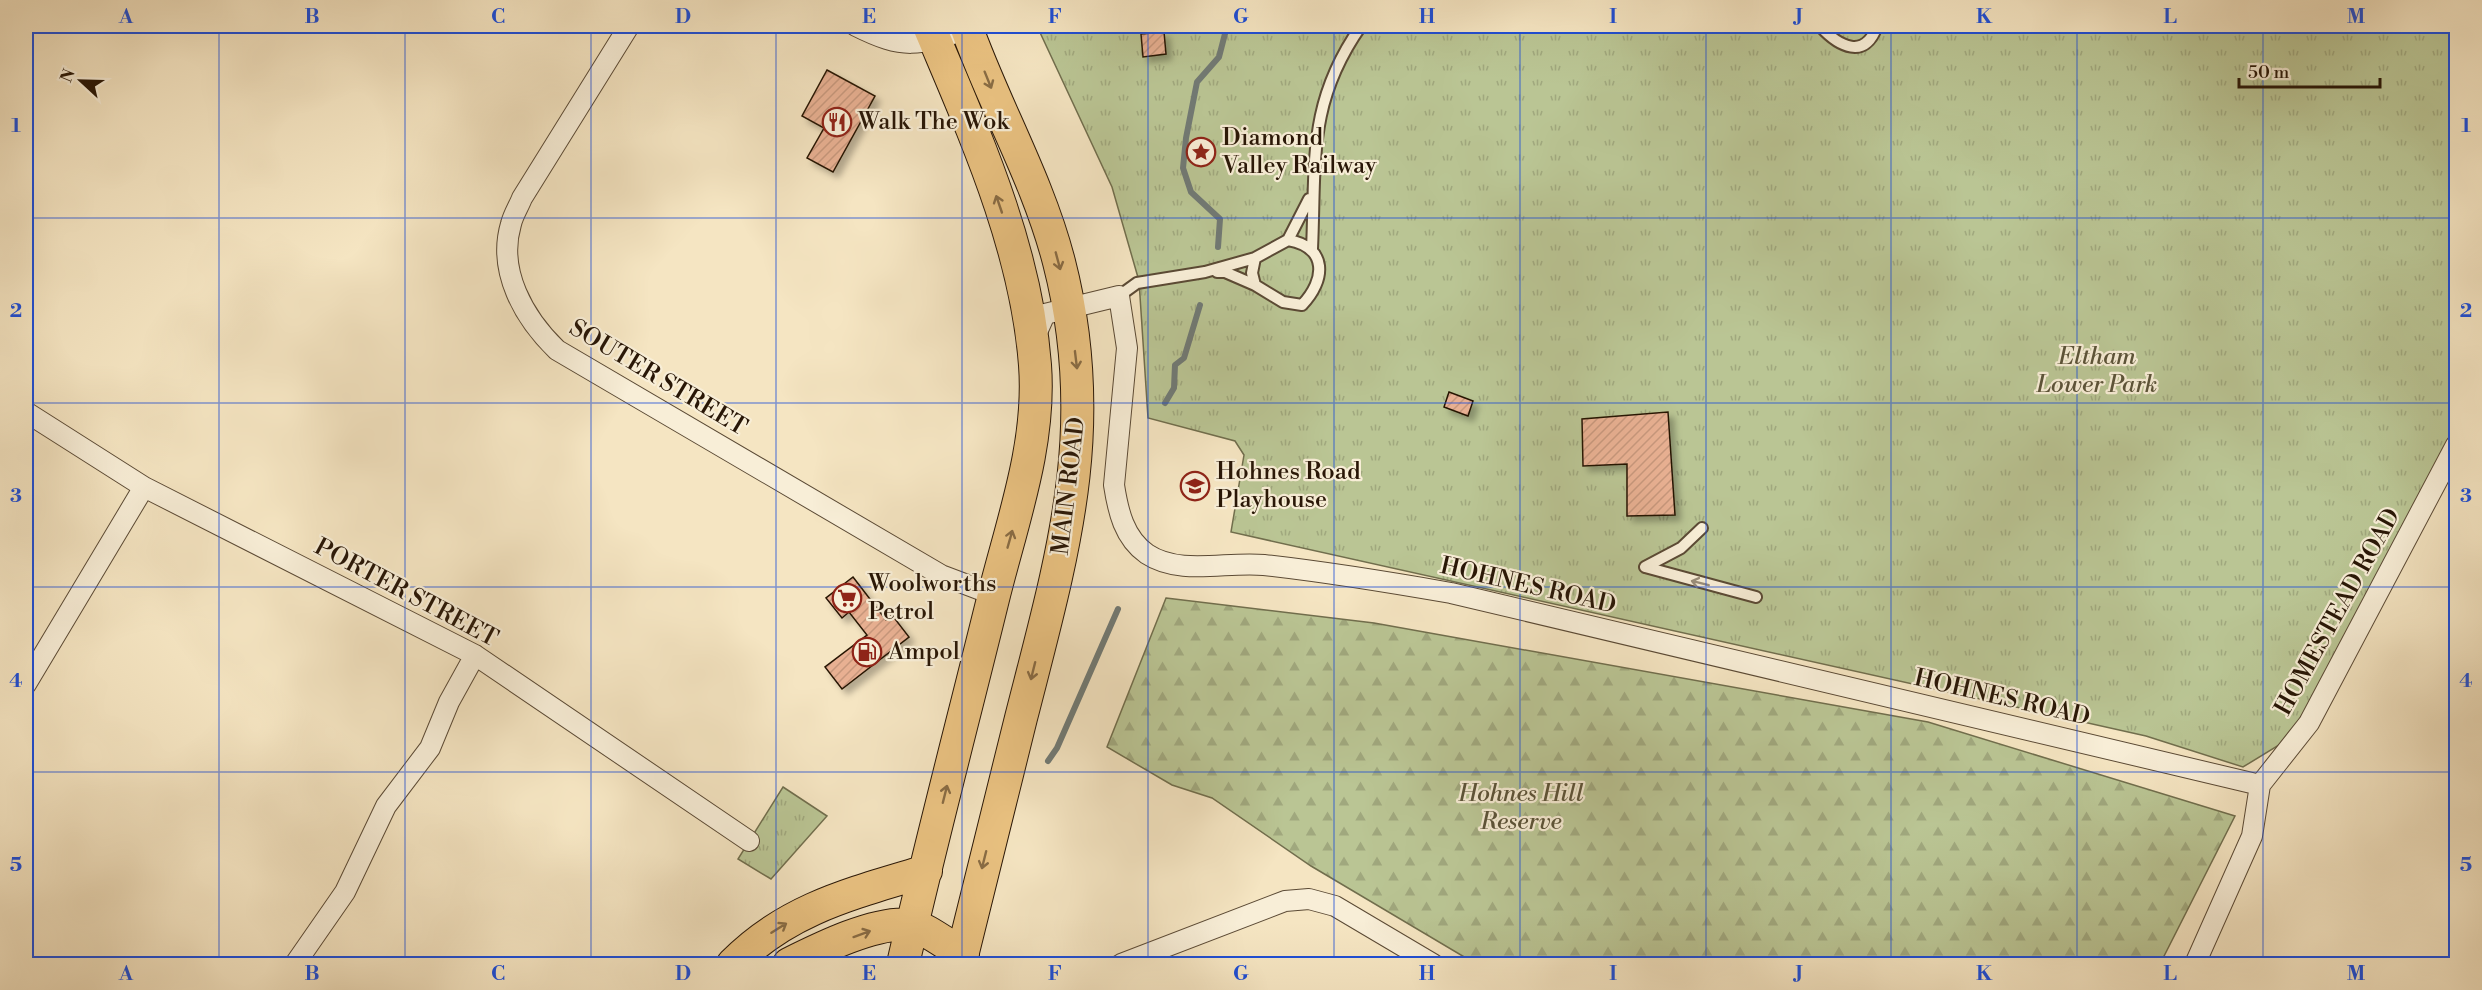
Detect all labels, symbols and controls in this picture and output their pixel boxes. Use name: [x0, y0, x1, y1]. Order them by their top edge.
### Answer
text: A: [118, 5, 134, 30]
text: B: [304, 5, 320, 30]
text: C: [491, 5, 505, 30]
text: D: [675, 5, 691, 30]
text: E: [862, 5, 876, 30]
text: F: [1048, 5, 1062, 30]
text: G: [1233, 5, 1249, 30]
text: H: [1419, 5, 1436, 30]
text: I: [1609, 5, 1617, 30]
text: J: [1792, 5, 1803, 30]
text: K: [1976, 5, 1993, 30]
text: L: [2163, 5, 2177, 30]
text: M: [2347, 5, 2366, 30]
north arrow: [51, 51, 111, 111]
scale bar: [2239, 51, 2380, 89]
text: 50 m: [2248, 61, 2290, 84]
text: N: [56, 66, 80, 85]
one-way arrow: [983, 70, 994, 88]
restaurant icon: Walk The Wok: [821, 106, 853, 138]
place label: Walk The Wok: [857, 107, 1010, 137]
text: 1: [11, 114, 21, 139]
text: 1: [2461, 114, 2471, 139]
place label: Diamond Valley Railway: [1221, 123, 1377, 181]
place icon: Diamond Valley Railway: [1185, 136, 1217, 168]
one-way arrow: [993, 195, 1004, 214]
one-way arrow: [1053, 252, 1065, 271]
text: 2: [10, 299, 22, 324]
text: 2: [2460, 299, 2472, 324]
street label: SOUTER STREET: [564, 313, 752, 443]
park label: Eltham Lower Park: [2036, 342, 2157, 400]
one-way arrow: [1071, 350, 1082, 370]
street label: MAIN ROAD: [1046, 415, 1092, 557]
place label: Hohnes Road Playhouse: [1216, 457, 1361, 515]
school or university icon: Hohnes Road Playhouse: [1179, 470, 1211, 502]
text: 3: [10, 484, 22, 509]
text: 3: [2460, 484, 2472, 509]
street label: HOMESTEAD ROAD: [2269, 503, 2407, 721]
one-way arrow: [1005, 530, 1016, 549]
street label: PORTER STREET: [309, 532, 503, 654]
street label: HOHNES ROAD: [1437, 551, 1619, 621]
place label: Woolworths Petrol: [867, 569, 997, 627]
one-way arrow: [1691, 577, 1710, 589]
supermarket icon: Woolworths Petrol: [831, 582, 863, 614]
fuel station icon: Ampol: [851, 636, 883, 668]
place label: Ampol: [887, 637, 960, 667]
one-way arrow: [1026, 661, 1038, 680]
street label: HOHNES ROAD: [1911, 663, 2093, 733]
text: 4: [9, 669, 23, 694]
text: 4: [2459, 669, 2473, 694]
park label: Hohnes Hill Reserve: [1457, 779, 1584, 837]
one-way arrow: [940, 785, 952, 804]
one-way arrow: [978, 850, 990, 869]
text: 5: [10, 853, 22, 878]
text: 5: [2460, 853, 2472, 878]
one-way arrow: [770, 922, 787, 934]
one-way arrow: [852, 927, 871, 938]
text: A: [118, 962, 134, 987]
text: B: [304, 962, 320, 987]
text: C: [491, 962, 505, 987]
text: D: [675, 962, 691, 987]
text: E: [862, 962, 876, 987]
text: F: [1048, 962, 1062, 987]
text: G: [1233, 962, 1249, 987]
text: H: [1419, 962, 1436, 987]
text: I: [1609, 962, 1617, 987]
text: J: [1792, 962, 1803, 987]
text: K: [1976, 962, 1993, 987]
text: L: [2163, 962, 2177, 987]
text: M: [2347, 962, 2366, 987]

